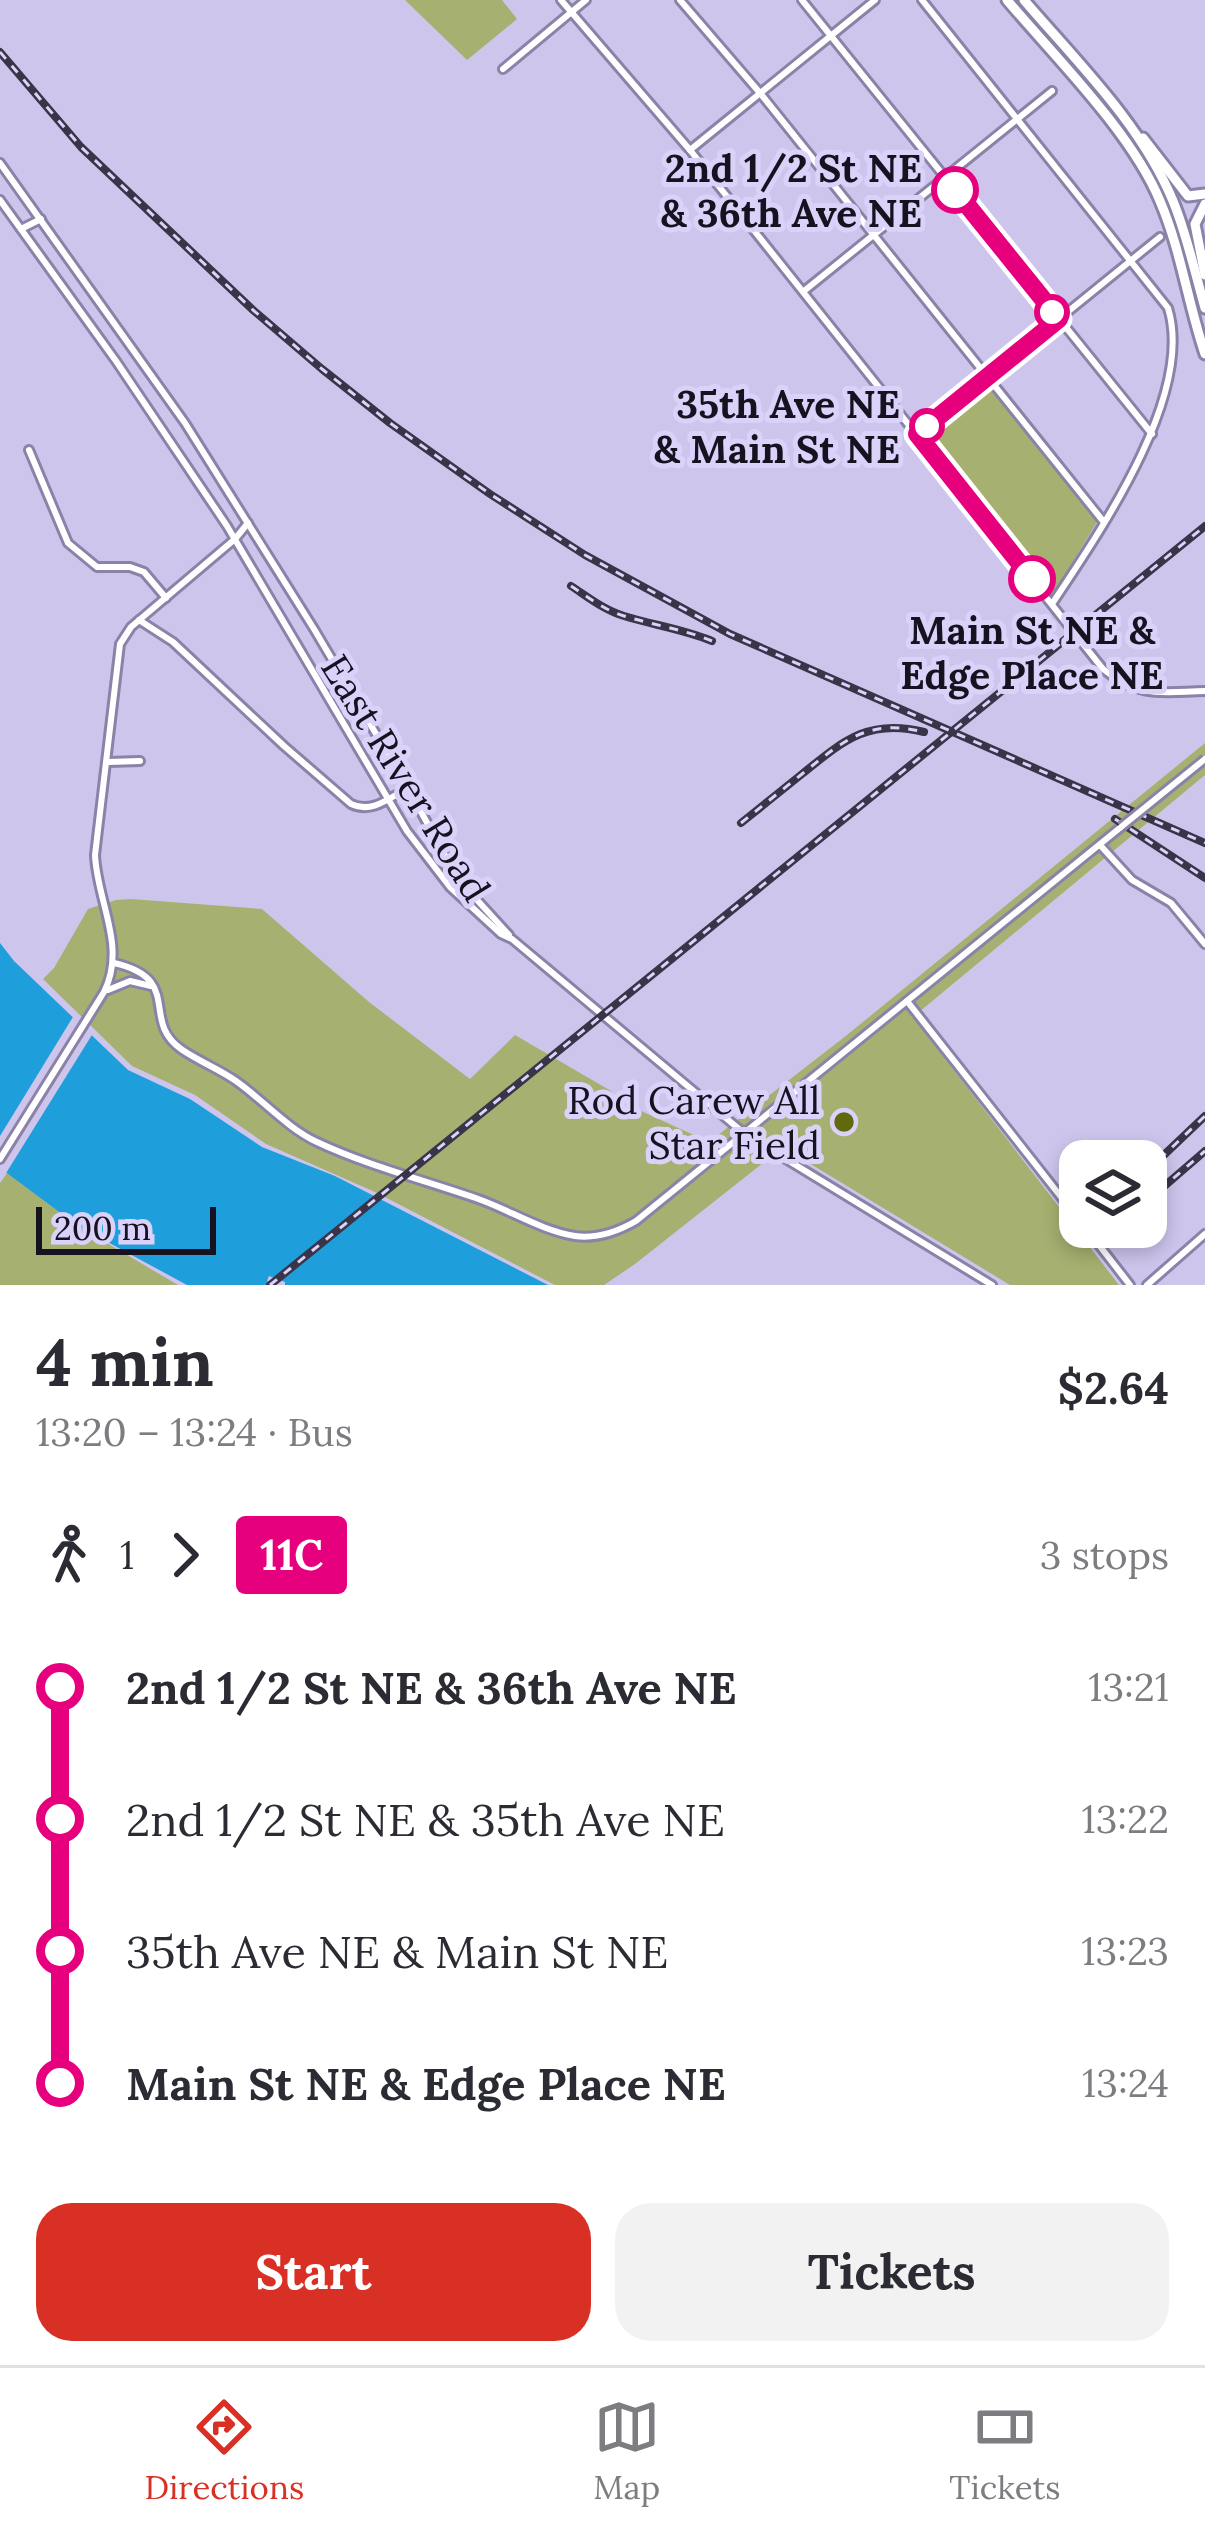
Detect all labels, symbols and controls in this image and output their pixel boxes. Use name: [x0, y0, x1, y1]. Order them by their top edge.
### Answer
place label: 2nd 1/2 St NE & 36th Ave NE: [660, 143, 922, 238]
marker: 2nd 1/2 St NE & 36th Ave NE: [933, 168, 977, 212]
unlabelled marker: [1036, 296, 1068, 328]
place label: 35th Ave NE & Main St NE: [654, 379, 900, 474]
marker: 35th Ave NE & Main St NE: [911, 410, 943, 442]
marker: Main St NE & Edge Place NE: [1010, 557, 1054, 601]
place label: Main St NE & Edge Place NE: [900, 605, 1164, 700]
street label: East River Road: [310, 645, 502, 911]
place label: Rod Carew All Star Field: [567, 1075, 820, 1170]
marker: Rod Carew All Star Field: [831, 1109, 857, 1135]
map controls: [1059, 1140, 1167, 1248]
button: layers: [1059, 1140, 1167, 1248]
scale bar: [36, 1201, 216, 1254]
text: 200 m: [54, 1207, 151, 1249]
text: 4 min: [36, 1320, 214, 1404]
text: $2.64: [1058, 1359, 1169, 1416]
text: 13:20 – 13:24 · Bus: [36, 1407, 353, 1457]
icon: walk: [36, 1522, 102, 1588]
icon: forward: [152, 1522, 218, 1588]
text: 11C: [260, 1528, 323, 1582]
text: 1: [120, 1530, 134, 1580]
text: 3 stops: [1040, 1530, 1169, 1580]
text: 2nd 1/2 St NE & 36th Ave NE: [126, 1659, 736, 1716]
text: 13:21: [1088, 1662, 1169, 1712]
text: 2nd 1/2 St NE & 35th Ave NE: [126, 1791, 725, 1848]
text: 13:22: [1081, 1794, 1169, 1844]
text: 35th Ave NE & Main St NE: [126, 1923, 668, 1980]
text: 13:23: [1081, 1926, 1169, 1976]
text: Main St NE & Edge Place NE: [126, 2055, 726, 2112]
text: 13:24: [1082, 2058, 1169, 2108]
button: Start: [36, 2203, 591, 2341]
button: Tickets: [615, 2203, 1169, 2341]
tab: Directions: [145, 2394, 304, 2508]
tab: Map: [593, 2394, 660, 2508]
tab: Tickets: [949, 2394, 1060, 2508]

